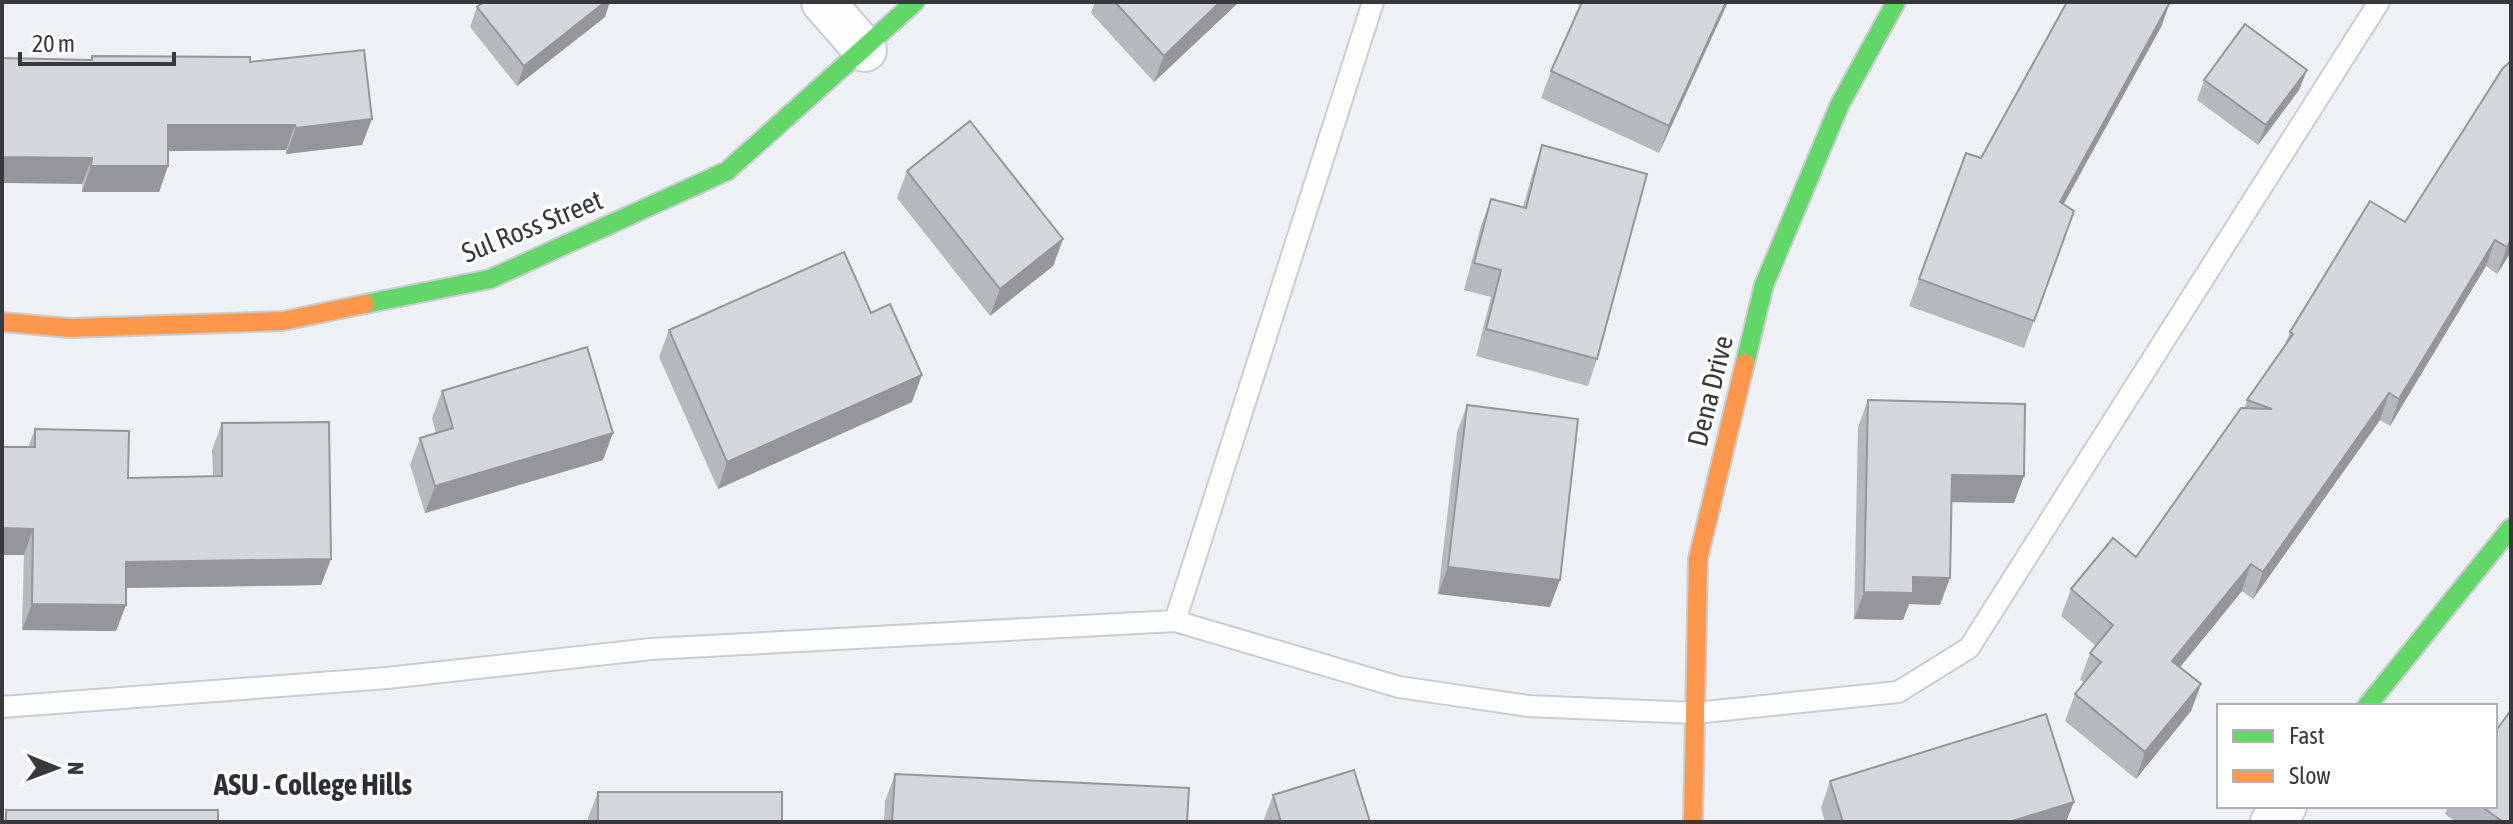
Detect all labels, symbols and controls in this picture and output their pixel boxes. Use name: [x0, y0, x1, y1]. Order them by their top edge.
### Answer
scale bar: [20, 16, 174, 66]
text: 20 m: [32, 30, 75, 57]
street label: Sul Ross Street: [457, 183, 607, 269]
street label: Dena Drive: [1681, 332, 1739, 450]
legend: [2217, 704, 2497, 808]
text: Fast: [2289, 722, 2325, 749]
north arrow: [16, 728, 96, 808]
text: N: [63, 762, 89, 775]
text: Slow: [2289, 762, 2331, 789]
district label: ASU - College Hills: [213, 767, 413, 801]

